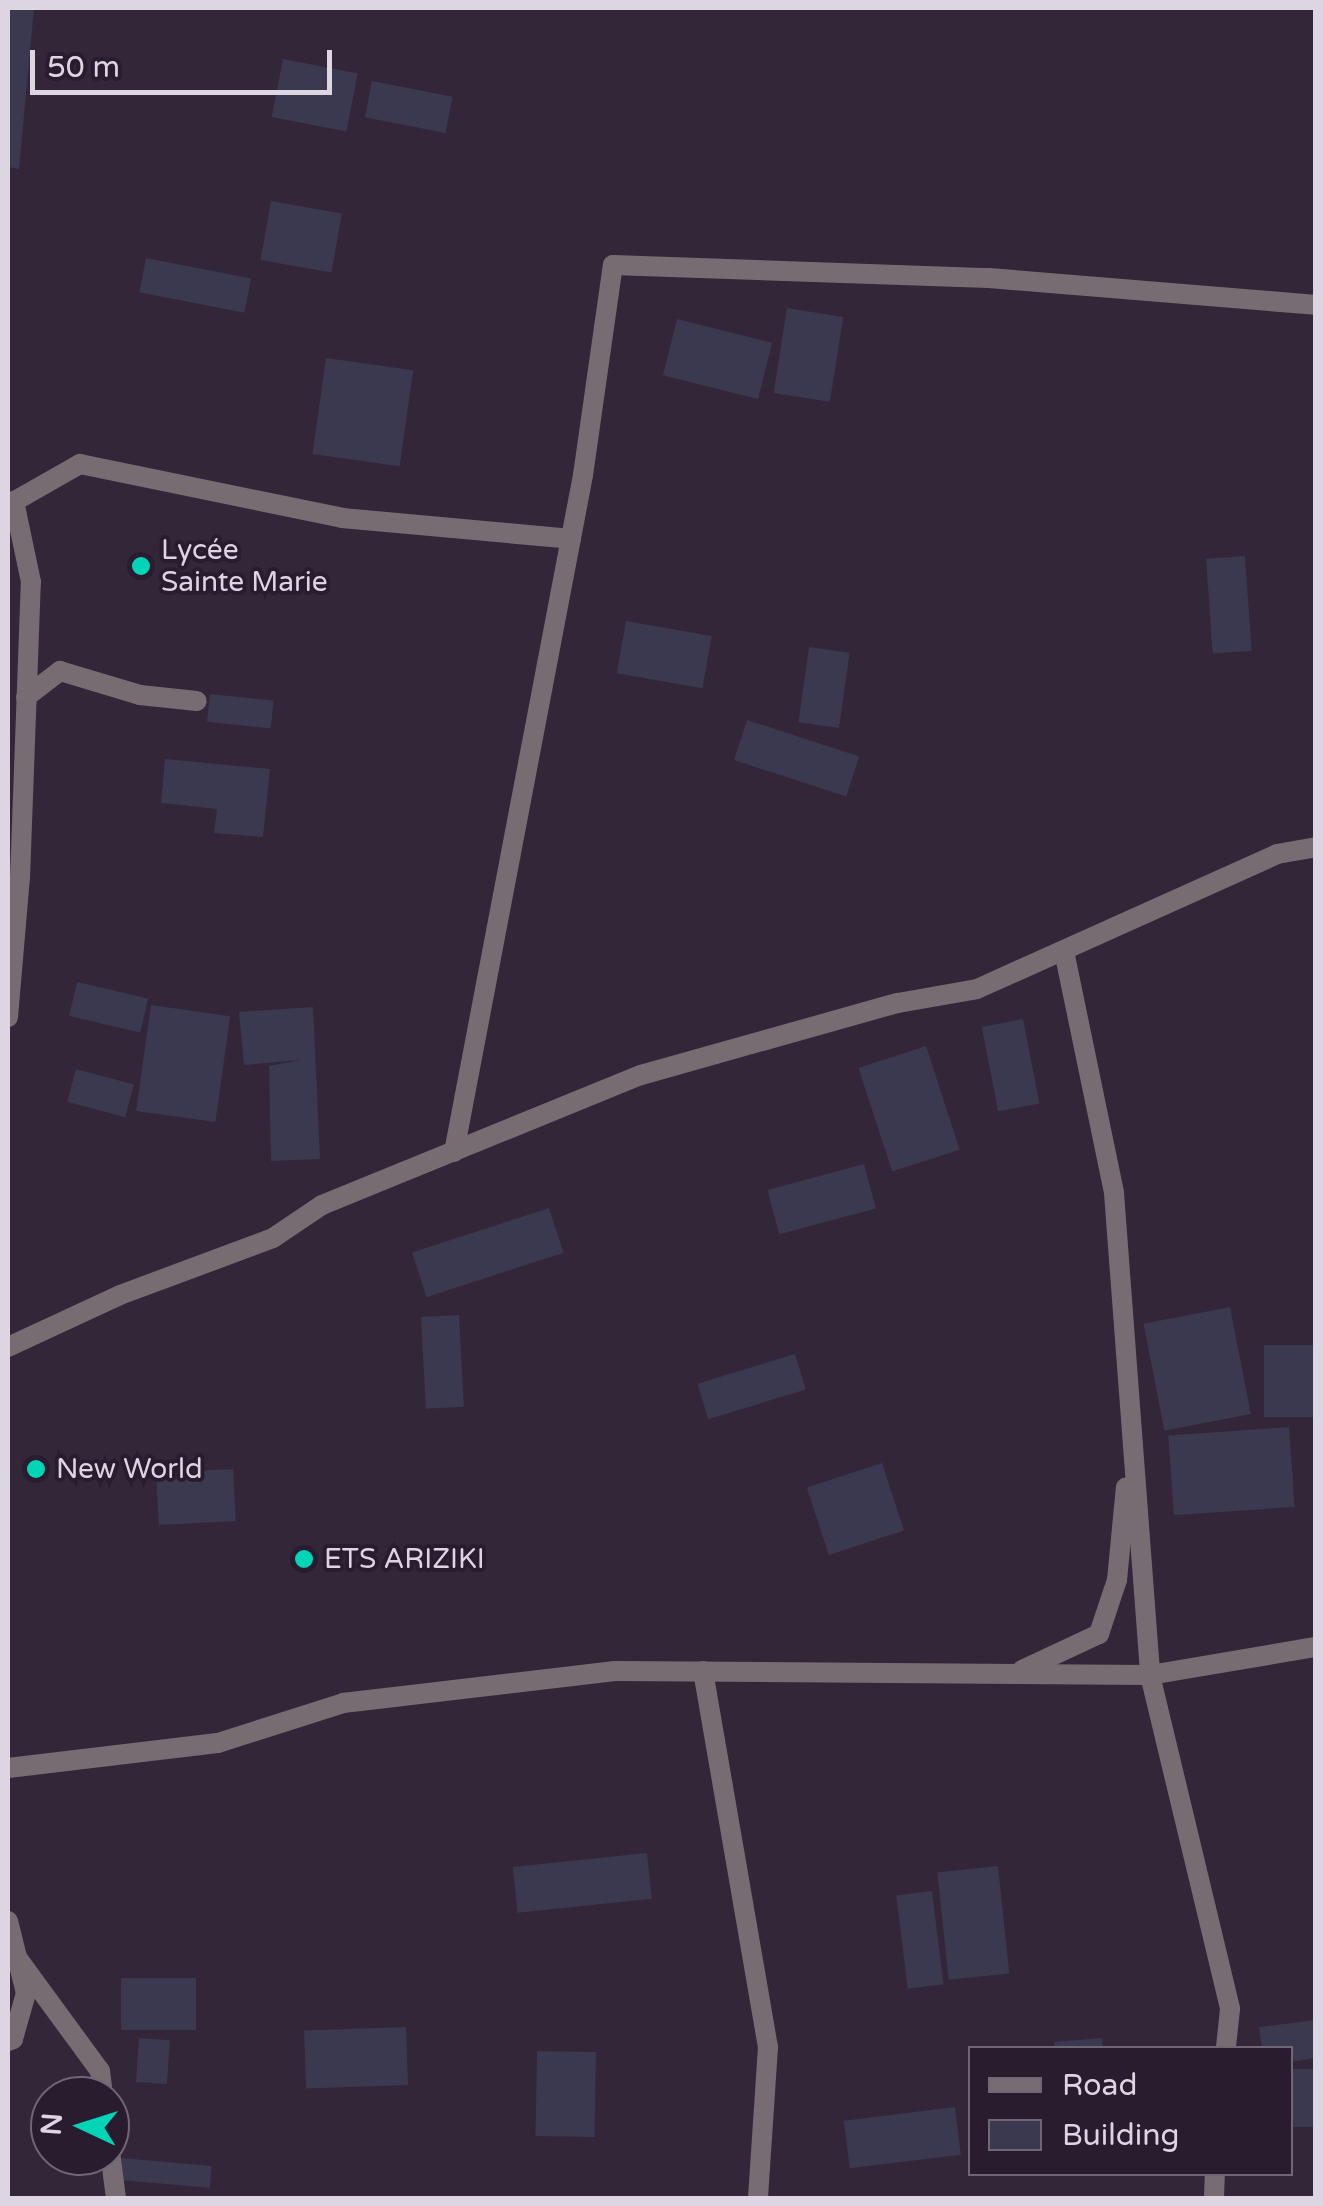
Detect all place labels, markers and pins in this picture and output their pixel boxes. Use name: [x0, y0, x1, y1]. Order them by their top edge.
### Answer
place label: Lycée Sainte Marie: [161, 533, 328, 599]
marker: Lycée Sainte Marie: [130, 555, 152, 577]
place label: New World: [56, 1452, 203, 1486]
marker: New World: [25, 1458, 47, 1480]
place label: ETS ARIZIKI: [324, 1542, 485, 1576]
marker: ETS ARIZIKI: [293, 1548, 315, 1570]

